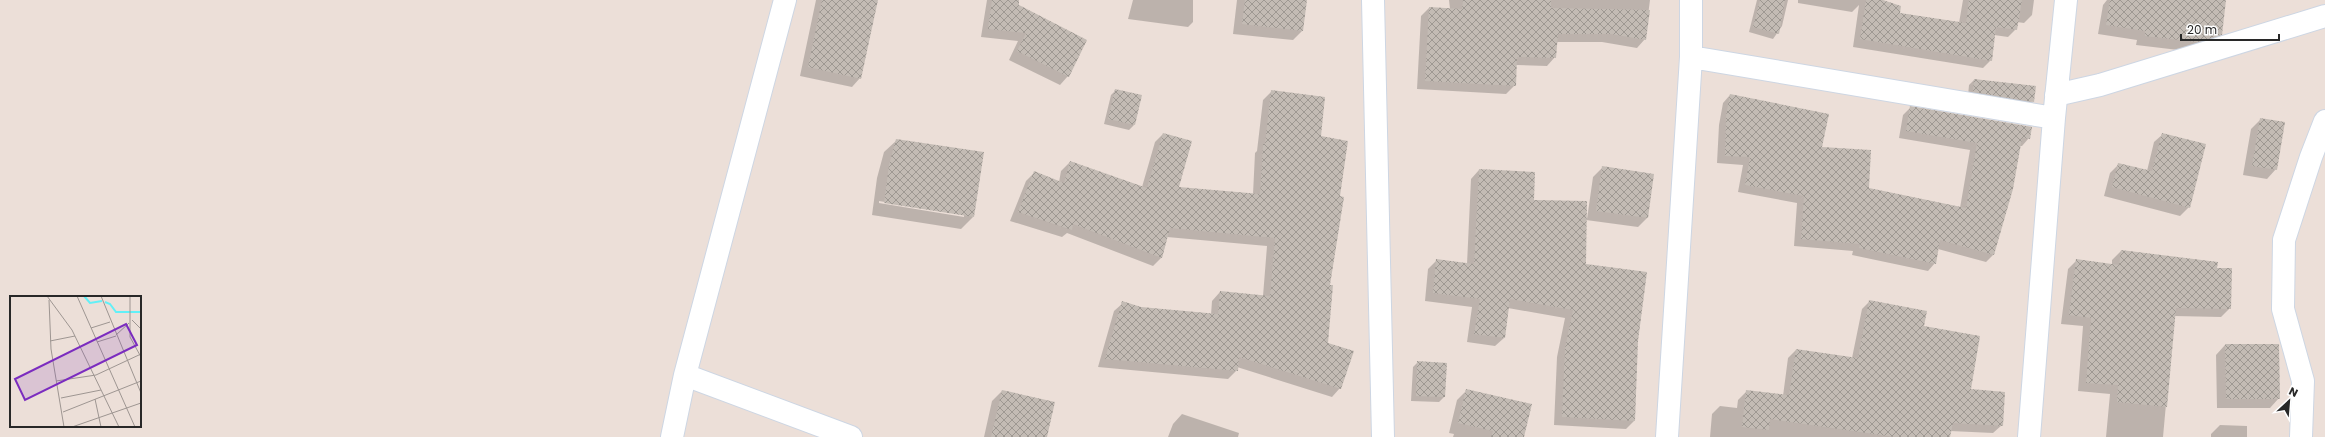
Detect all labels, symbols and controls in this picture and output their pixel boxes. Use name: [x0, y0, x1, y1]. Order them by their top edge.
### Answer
scale bar: [2181, 16, 2279, 42]
text: 20 m: [2187, 21, 2217, 38]
inset map: [10, 296, 141, 427]
north arrow: [2269, 381, 2309, 421]
text: N: [2286, 383, 2301, 401]

